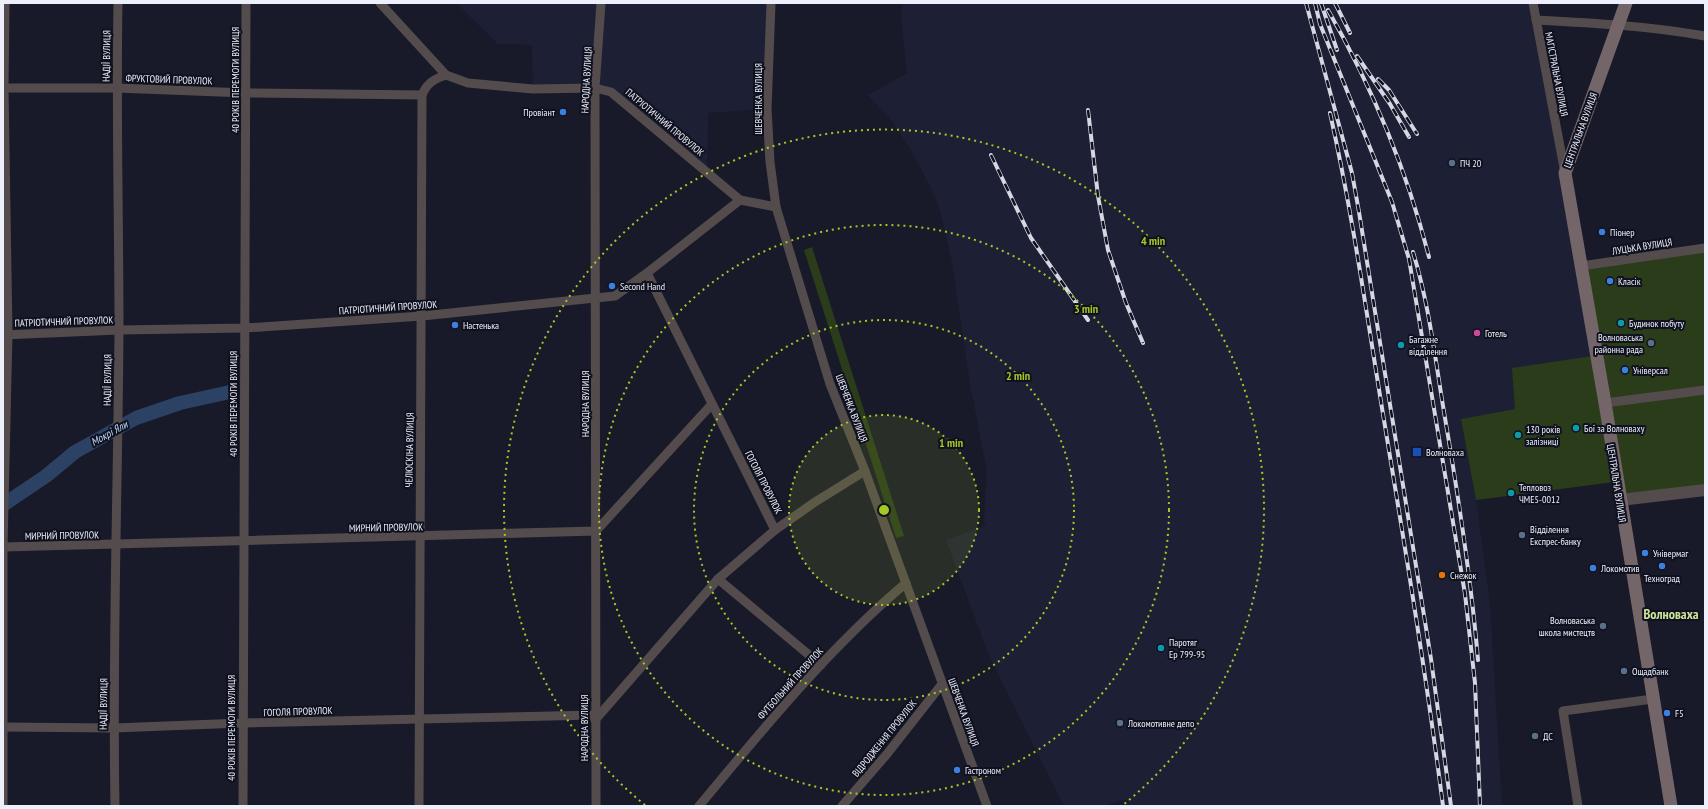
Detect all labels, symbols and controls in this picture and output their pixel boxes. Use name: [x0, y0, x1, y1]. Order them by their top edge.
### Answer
street label: 40 РОКІВ ПЕРЕМОГИ ВУЛИЦЯ: [229, 27, 242, 133]
street label: НАДІЇ ВУЛИЦЯ: [100, 30, 113, 82]
street label: МАГІСТРАЛЬНА ВУЛИЦЯ: [1542, 31, 1571, 117]
street label: НАРОДНА ВУЛИЦЯ: [578, 46, 595, 114]
street label: ШЕВЧЕНКА ВУЛИЦЯ: [752, 63, 765, 135]
street label: ФРУКТОВИЙ ПРОВУЛОК: [125, 71, 213, 88]
street label: ПАТРІОТИЧНИЙ ПРОВУЛОК: [623, 86, 707, 159]
street label: ЦЕНТРАЛЬНА ВУЛИЦЯ: [1561, 91, 1600, 170]
place label: Провіант: [523, 106, 556, 119]
marker: Провіант: [558, 107, 568, 117]
place label: ПЧ 20: [1460, 157, 1482, 170]
marker: ПЧ 20: [1447, 158, 1457, 168]
place label: Піонер: [1610, 226, 1635, 239]
marker: Піонер: [1597, 227, 1607, 237]
text: 4 min: [1141, 233, 1165, 248]
street label: ЛУЦЬКА ВУЛИЦЯ: [1610, 235, 1673, 258]
place label: Класік: [1618, 275, 1641, 288]
marker: Класік: [1605, 276, 1615, 286]
place label: Second Hand: [620, 280, 665, 293]
marker: Second Hand: [607, 281, 617, 291]
street label: ПАТРІОТИЧНИЙ ПРОВУЛОК: [338, 298, 438, 317]
text: 3 min: [1074, 301, 1098, 316]
street label: ПАТРІОТИЧНИЙ ПРОВУЛОК: [14, 313, 114, 330]
place label: Будинок побуту: [1629, 317, 1684, 330]
marker: Будинок побуту: [1616, 318, 1626, 328]
place label: Настенька: [463, 319, 499, 332]
marker: Настенька: [450, 320, 460, 330]
place label: Готель: [1485, 327, 1507, 340]
marker: Готель: [1472, 328, 1482, 338]
place label: Волноваська районна рада: [1594, 331, 1643, 356]
place label: Багажне відділення: [1409, 333, 1447, 358]
marker: Волноваська районна рада: [1646, 338, 1656, 348]
marker: Багажне відділення: [1396, 340, 1406, 350]
street label: 40 РОКІВ ПЕРЕМОГИ ВУЛИЦЯ: [227, 351, 240, 457]
street label: НАДІЇ ВУЛИЦЯ: [101, 354, 114, 406]
place label: Універсал: [1633, 364, 1668, 377]
marker: Універсал: [1620, 365, 1630, 375]
text: 2 min: [1006, 368, 1030, 383]
street label: НАРОДНА ВУЛИЦЯ: [579, 371, 592, 437]
street label: ШЕВЧЕНКА ВУЛИЦЯ: [833, 372, 870, 444]
street label: ЧЕЛЮСКІНА ВУЛИЦЯ: [402, 413, 417, 488]
water label: Мокрі Яли: [88, 417, 131, 449]
place label: Бої за Волноваху: [1584, 422, 1645, 435]
place label: 130 років залізниці: [1526, 423, 1560, 448]
marker: Бої за Волноваху: [1571, 423, 1581, 433]
marker: 130 років залізниці: [1513, 430, 1523, 440]
text: 1 min: [939, 435, 963, 450]
street label: ЦЕНТРАЛЬНА ВУЛИЦЯ: [1604, 443, 1629, 523]
marker: Волноваха: [1411, 446, 1423, 458]
place label: Волноваха: [1426, 446, 1464, 459]
street label: ГОГОЛЯ ПРОВУЛОК: [742, 448, 785, 516]
place label: Тепловоз ЧМЕ5-0012: [1519, 481, 1560, 506]
marker: Тепловоз ЧМЕ5-0012: [1506, 488, 1516, 498]
centre of rings: [877, 503, 891, 517]
street label: МИРНИЙ ПРОВУЛОК: [349, 520, 423, 535]
place label: Відділення Експрес-банку: [1530, 523, 1581, 548]
street label: МИРНИЙ ПРОВУЛОК: [25, 528, 99, 543]
marker: Відділення Експрес-банку: [1517, 530, 1527, 540]
place label: Універмаг: [1653, 547, 1688, 560]
marker: Універмаг: [1640, 548, 1650, 558]
marker: Техноград: [1657, 561, 1667, 571]
place label: Локомотив: [1600, 562, 1640, 575]
marker: Локомотив: [1588, 563, 1598, 573]
place label: Снежок: [1450, 569, 1477, 582]
marker: Снежок: [1437, 570, 1447, 580]
place label: Техноград: [1644, 572, 1681, 585]
district label: Волноваха: [1643, 605, 1699, 623]
place label: Волноваська школа мистецтв: [1539, 614, 1595, 639]
marker: Волноваська школа мистецтв: [1598, 621, 1608, 631]
place label: Паротяг Ер 799-95: [1169, 636, 1205, 661]
marker: Паротяг Ер 799-95: [1156, 643, 1166, 653]
street label: ФУТБОЛЬНИЙ ПРОВУЛОК: [755, 645, 826, 722]
place label: Ощадбанк: [1632, 665, 1669, 678]
marker: Ощадбанк: [1619, 666, 1629, 676]
street label: 40 РОКІВ ПЕРЕМОГИ ВУЛИЦЯ: [225, 675, 238, 781]
street label: ШЕВЧЕНКА ВУЛИЦЯ: [945, 676, 982, 748]
street label: НАДІЇ ВУЛИЦЯ: [97, 678, 110, 730]
street label: НАРОДНА ВУЛИЦЯ: [578, 695, 591, 761]
street label: ВІДРОДЖЕННЯ ПРОВУЛОК: [849, 697, 920, 779]
street label: ГОГОЛЯ ПРОВУЛОК: [263, 704, 333, 719]
place label: F5: [1675, 707, 1684, 720]
marker: F5: [1662, 708, 1672, 718]
place label: Локомотивне депо: [1127, 717, 1194, 730]
marker: Локомотивне депо: [1115, 718, 1125, 728]
place label: ДС: [1543, 730, 1553, 743]
marker: ДС: [1530, 731, 1540, 741]
place label: Гастроном: [965, 764, 1001, 777]
marker: Гастроном: [952, 765, 962, 775]

